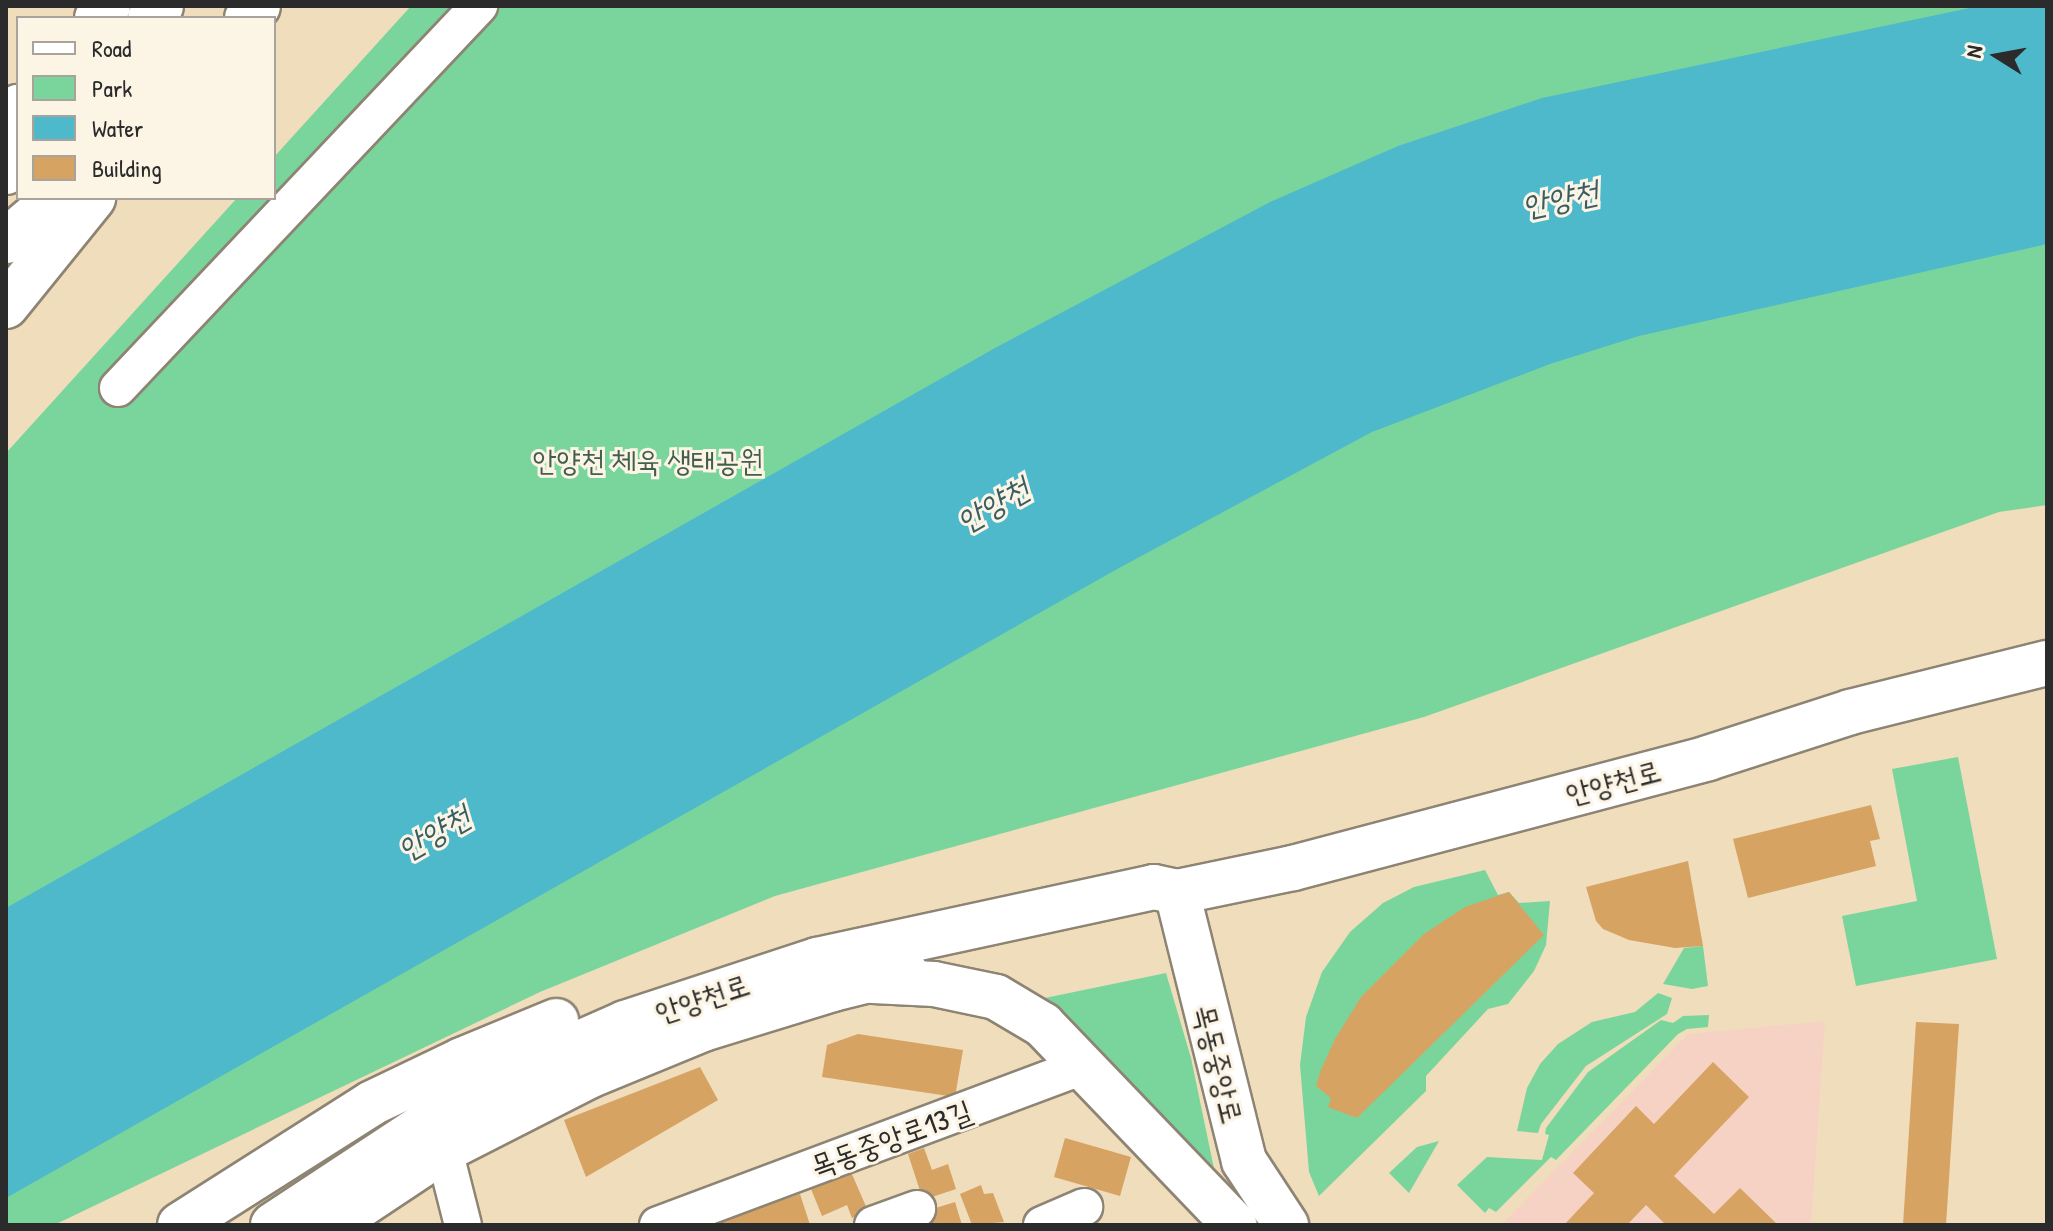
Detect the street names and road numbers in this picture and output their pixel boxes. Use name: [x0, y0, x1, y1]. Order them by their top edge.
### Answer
street label: 안양천로: [1562, 752, 1664, 812]
street label: 안양천로: [651, 966, 753, 1030]
street label: 목동중앙로: [1187, 1001, 1251, 1127]
street label: 목동중앙로13길: [805, 1092, 977, 1184]

